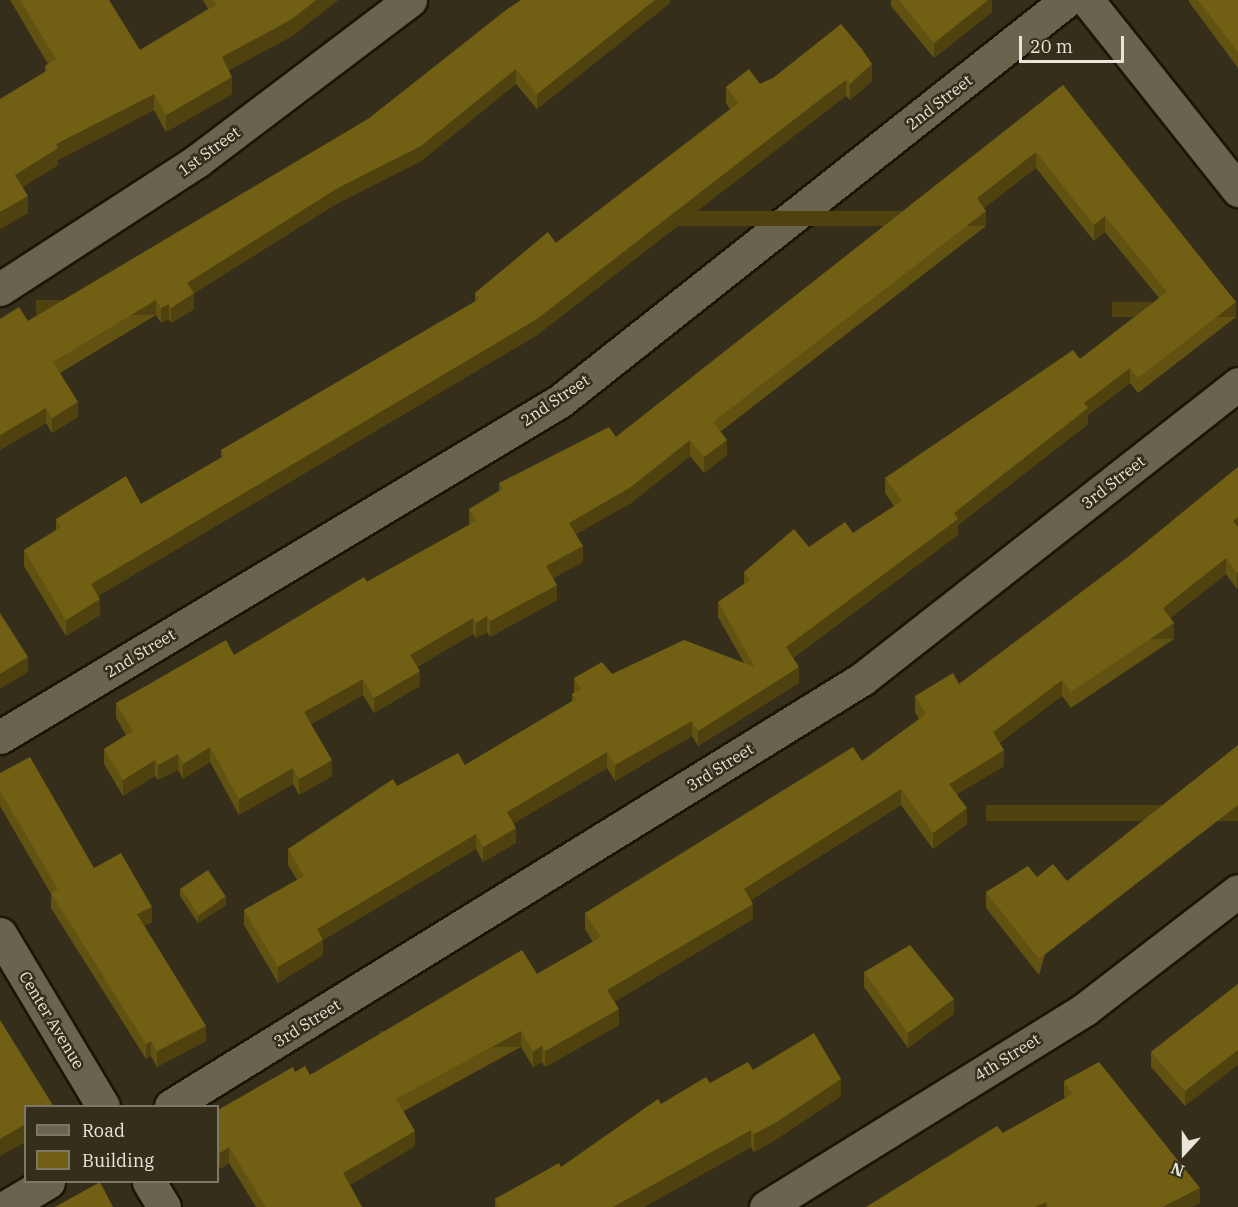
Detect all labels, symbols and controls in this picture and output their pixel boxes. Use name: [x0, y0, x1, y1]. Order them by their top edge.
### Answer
scale bar: [1022, 24, 1127, 62]
text: 20 m: [1030, 35, 1073, 58]
street label: 2nd Street: [902, 70, 976, 134]
street label: 1st Street: [174, 122, 244, 180]
street label: 2nd Street: [517, 370, 593, 430]
street label: 3rd Street: [1078, 451, 1148, 513]
street label: 2nd Street: [102, 625, 178, 681]
street label: 3rd Street: [683, 739, 757, 795]
street label: Center Avenue: [15, 968, 89, 1072]
street label: 3rd Street: [270, 995, 344, 1051]
street label: 4th Street: [971, 1029, 1043, 1085]
legend: [24, 1105, 219, 1183]
text: Road: [82, 1119, 125, 1142]
north arrow: [1154, 1123, 1214, 1183]
text: Building: [82, 1149, 154, 1172]
text: N: [1168, 1158, 1187, 1181]

